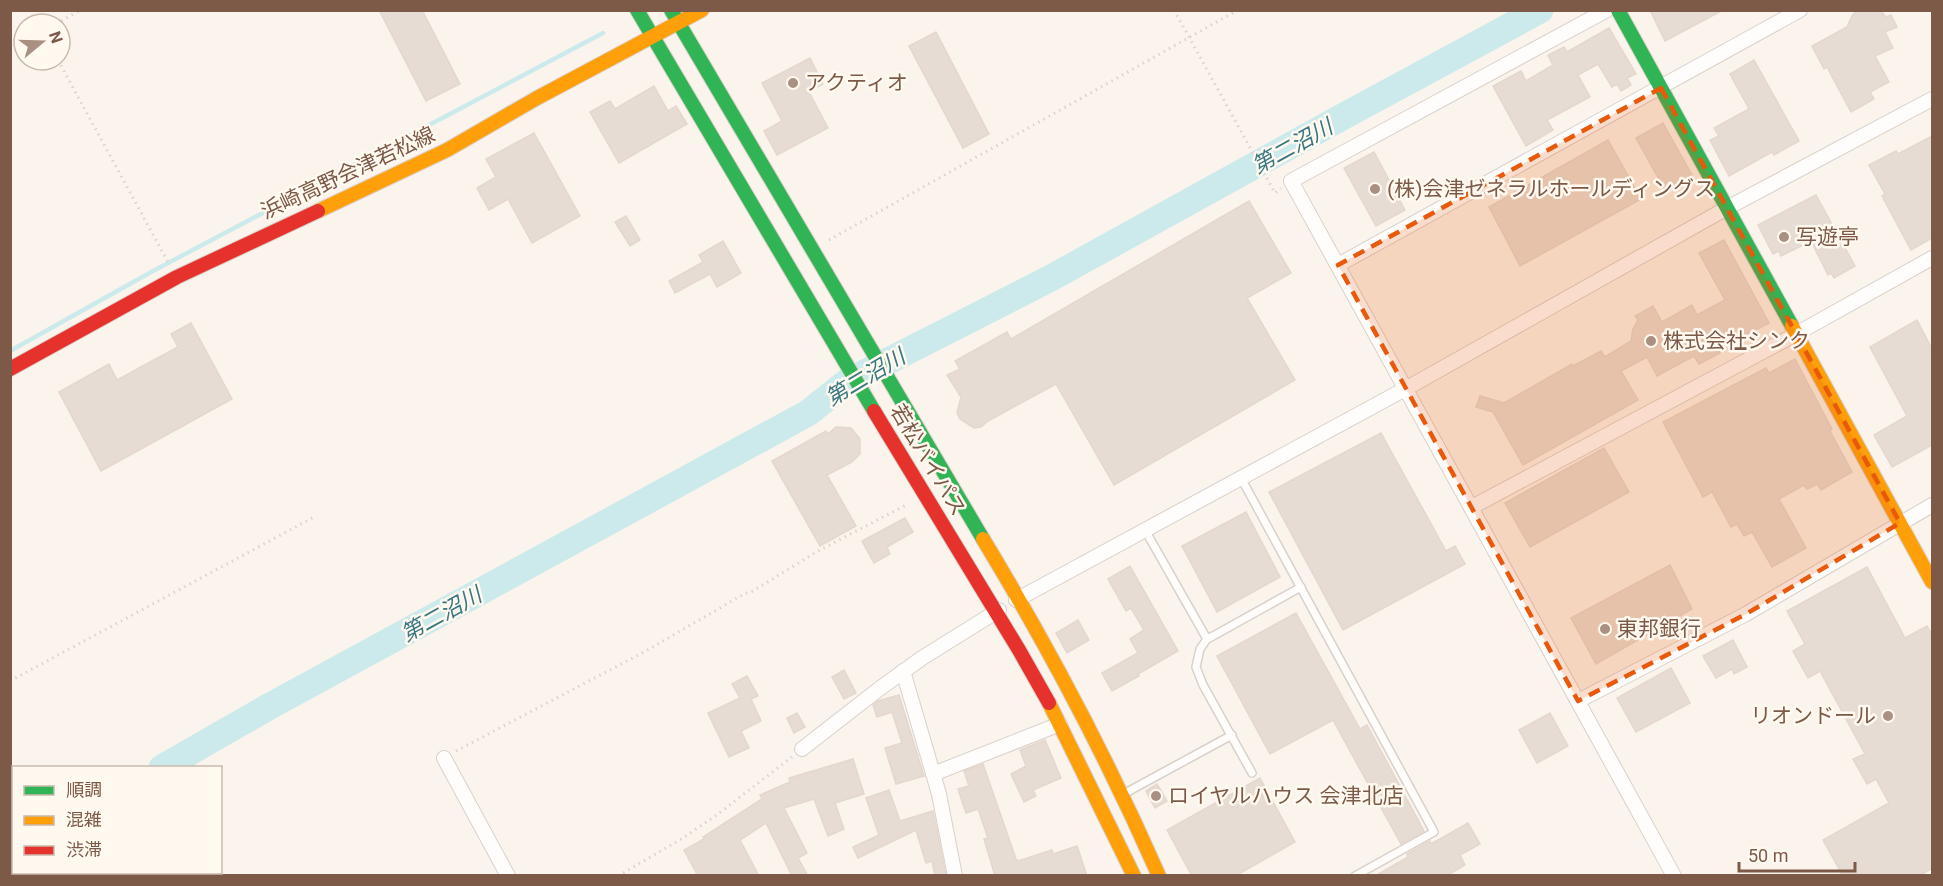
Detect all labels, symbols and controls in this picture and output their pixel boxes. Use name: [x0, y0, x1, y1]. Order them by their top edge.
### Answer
north arrow: [12, 12, 72, 72]
text: N: [45, 29, 67, 46]
place label: アクティオ: [805, 71, 908, 95]
marker: アクティオ: [786, 76, 800, 90]
water label: 第二沼川: [1248, 113, 1339, 179]
street label: 浜崎高野会津若松線: [257, 122, 439, 224]
place label: (株)会津ゼネラルホールディングス: [1387, 177, 1715, 201]
marker: (株)会津ゼネラルホールディングス: [1368, 182, 1382, 196]
place label: 写遊亭: [1796, 225, 1859, 249]
marker: 写遊亭: [1777, 230, 1791, 244]
place label: 株式会社シンク: [1663, 329, 1810, 353]
marker: 株式会社シンク: [1644, 334, 1658, 348]
water label: 第二沼川: [821, 343, 911, 411]
street label: 若松バイパス: [885, 400, 971, 520]
water label: 第二沼川: [397, 581, 488, 647]
place label: 東邦銀行: [1617, 617, 1701, 641]
marker: 東邦銀行: [1598, 622, 1612, 636]
place label: リオンドール: [1750, 704, 1876, 728]
marker: リオンドール: [1881, 709, 1895, 723]
legend: [12, 766, 222, 874]
text: 順調: [66, 779, 102, 800]
place label: ロイヤルハウス 会津北店: [1168, 784, 1404, 808]
marker: ロイヤルハウス 会津北店: [1149, 789, 1163, 803]
text: 混雑: [66, 809, 102, 830]
scale bar: [1739, 835, 1854, 873]
text: 渋滞: [66, 839, 102, 860]
text: 50 m: [1748, 845, 1788, 866]

